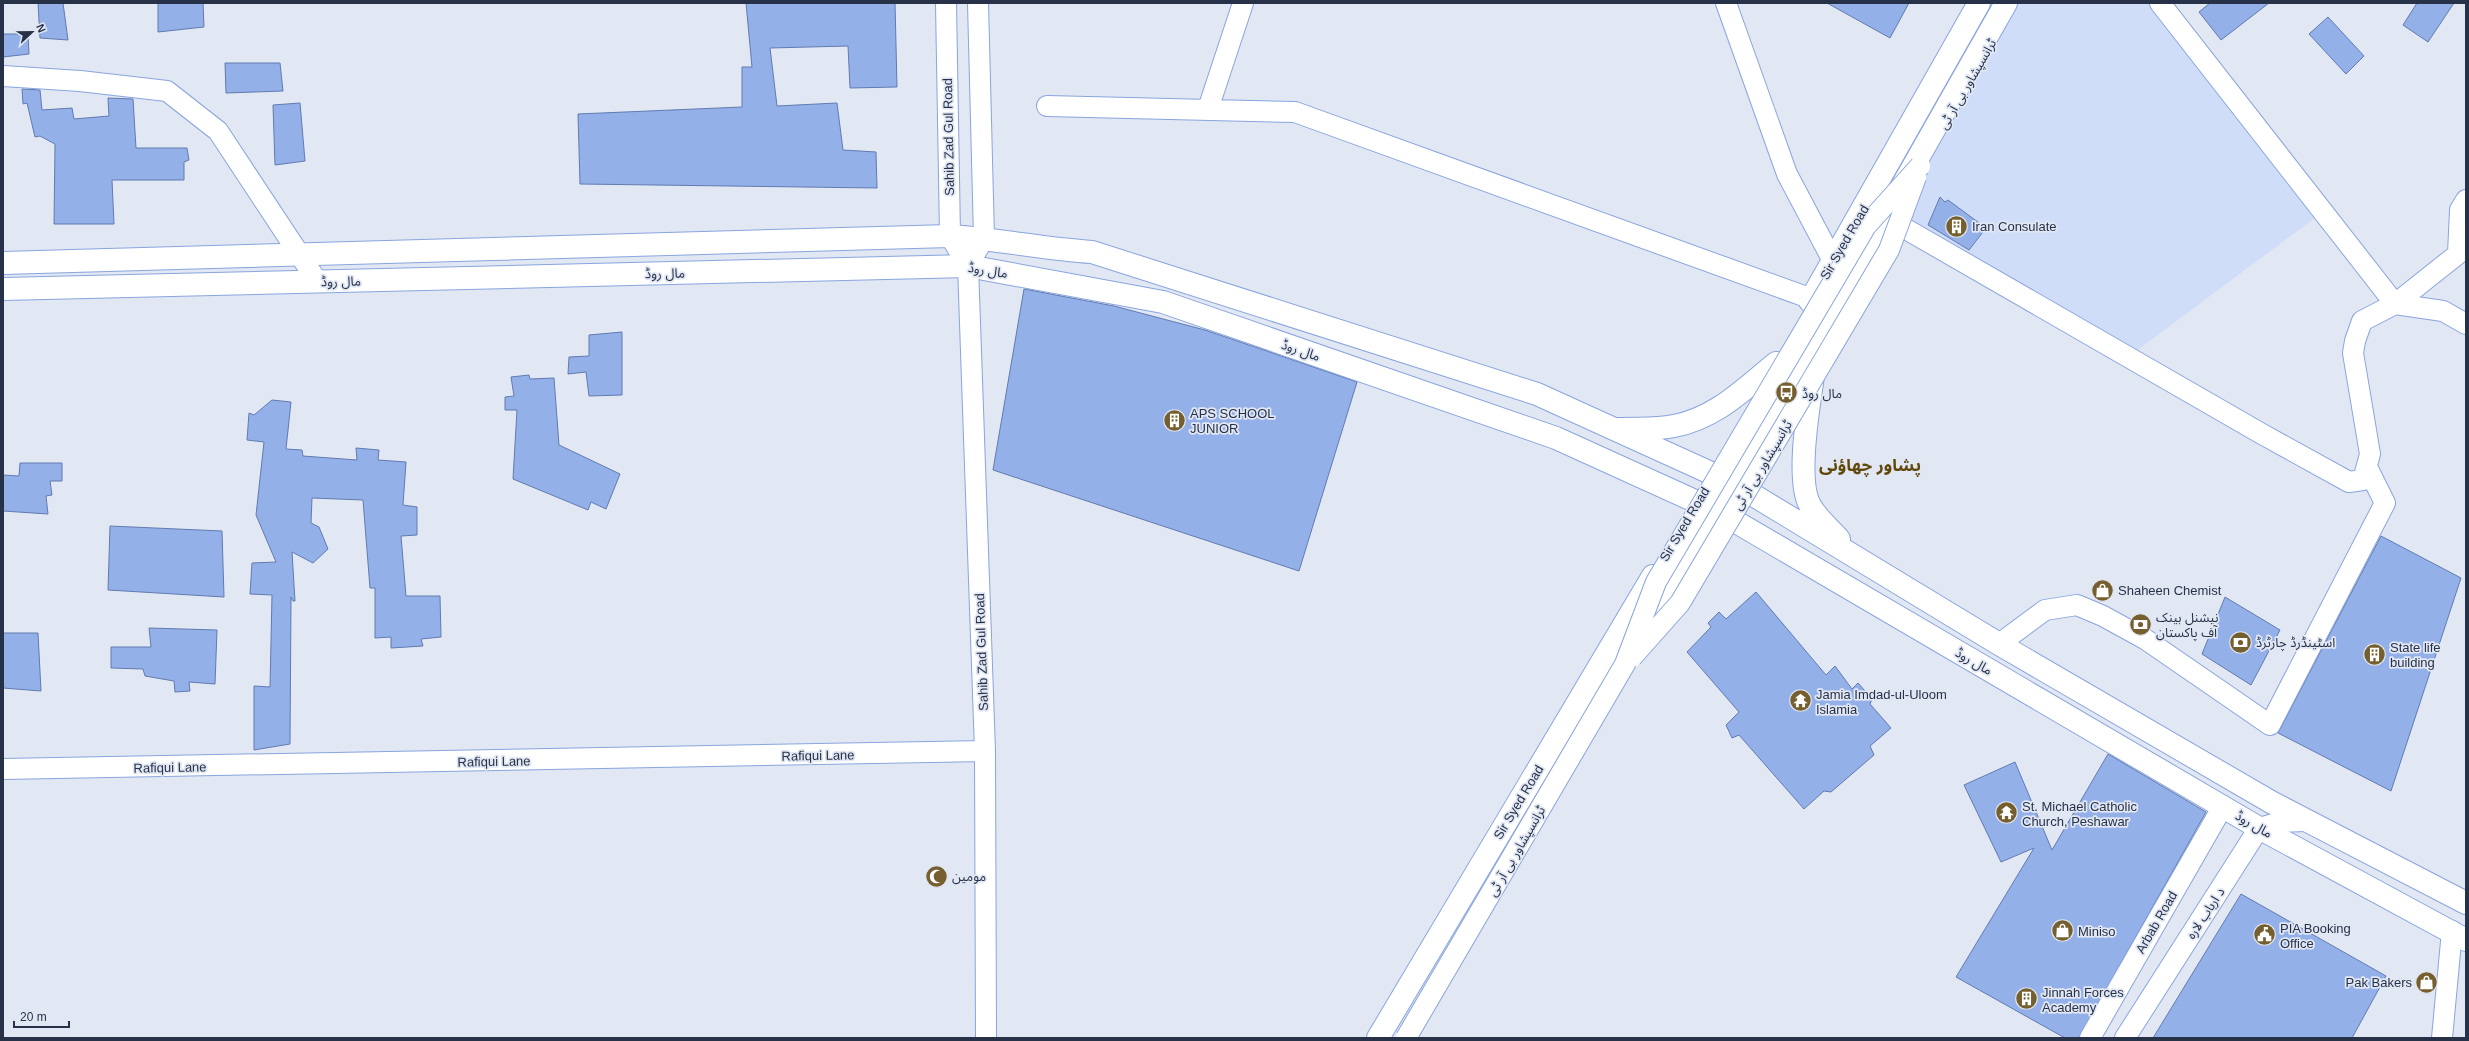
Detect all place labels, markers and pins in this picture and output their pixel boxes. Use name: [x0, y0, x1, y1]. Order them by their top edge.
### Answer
building icon: Iran Consulate: [1944, 213, 1970, 239]
place label: Iran Consulate: [1972, 219, 2057, 234]
bus stop icon: مال روڈ: [1774, 380, 1800, 406]
place label: مال روڈ: [1802, 386, 1842, 402]
place label: APS SCHOOL JUNIOR: [1190, 406, 1275, 436]
building icon: APS SCHOOL JUNIOR: [1161, 407, 1187, 433]
shop icon: Shaheen Chemist: [2089, 577, 2115, 603]
place label: Shaheen Chemist: [2118, 583, 2222, 598]
place label: نیشنل بینک آف پاکستان: [2156, 610, 2218, 642]
bank icon: نیشنل بینک آف پاکستان: [2128, 611, 2154, 637]
bank icon: اسٹینڈرڈ چارٹرڈ: [2227, 629, 2253, 655]
place label: اسٹینڈرڈ چارٹرڈ: [2256, 635, 2335, 652]
place label: State life building: [2390, 640, 2441, 670]
building icon: State life building: [2362, 641, 2388, 667]
place label: Jamia Imdad-ul-Uloom Islamia: [1816, 687, 1947, 717]
temple icon: Jamia Imdad-ul-Uloom Islamia: [1787, 688, 1813, 714]
place label: St. Michael Catholic Church, Peshawar: [2022, 799, 2137, 829]
temple icon: St. Michael Catholic Church, Peshawar: [1994, 800, 2020, 826]
mosque icon: مومین: [923, 863, 949, 889]
place label: مومین: [952, 869, 986, 885]
shop icon: Miniso: [2049, 918, 2075, 944]
place label: PIA Booking Office: [2280, 921, 2351, 951]
public building icon: PIA Booking Office: [2252, 922, 2278, 948]
place label: Miniso: [2078, 924, 2116, 939]
shop icon: Pak Bakers: [2414, 969, 2440, 995]
place label: Pak Bakers: [2346, 975, 2412, 990]
place label: Jinnah Forces Academy: [2042, 985, 2124, 1015]
building icon: Jinnah Forces Academy: [2014, 986, 2040, 1012]

